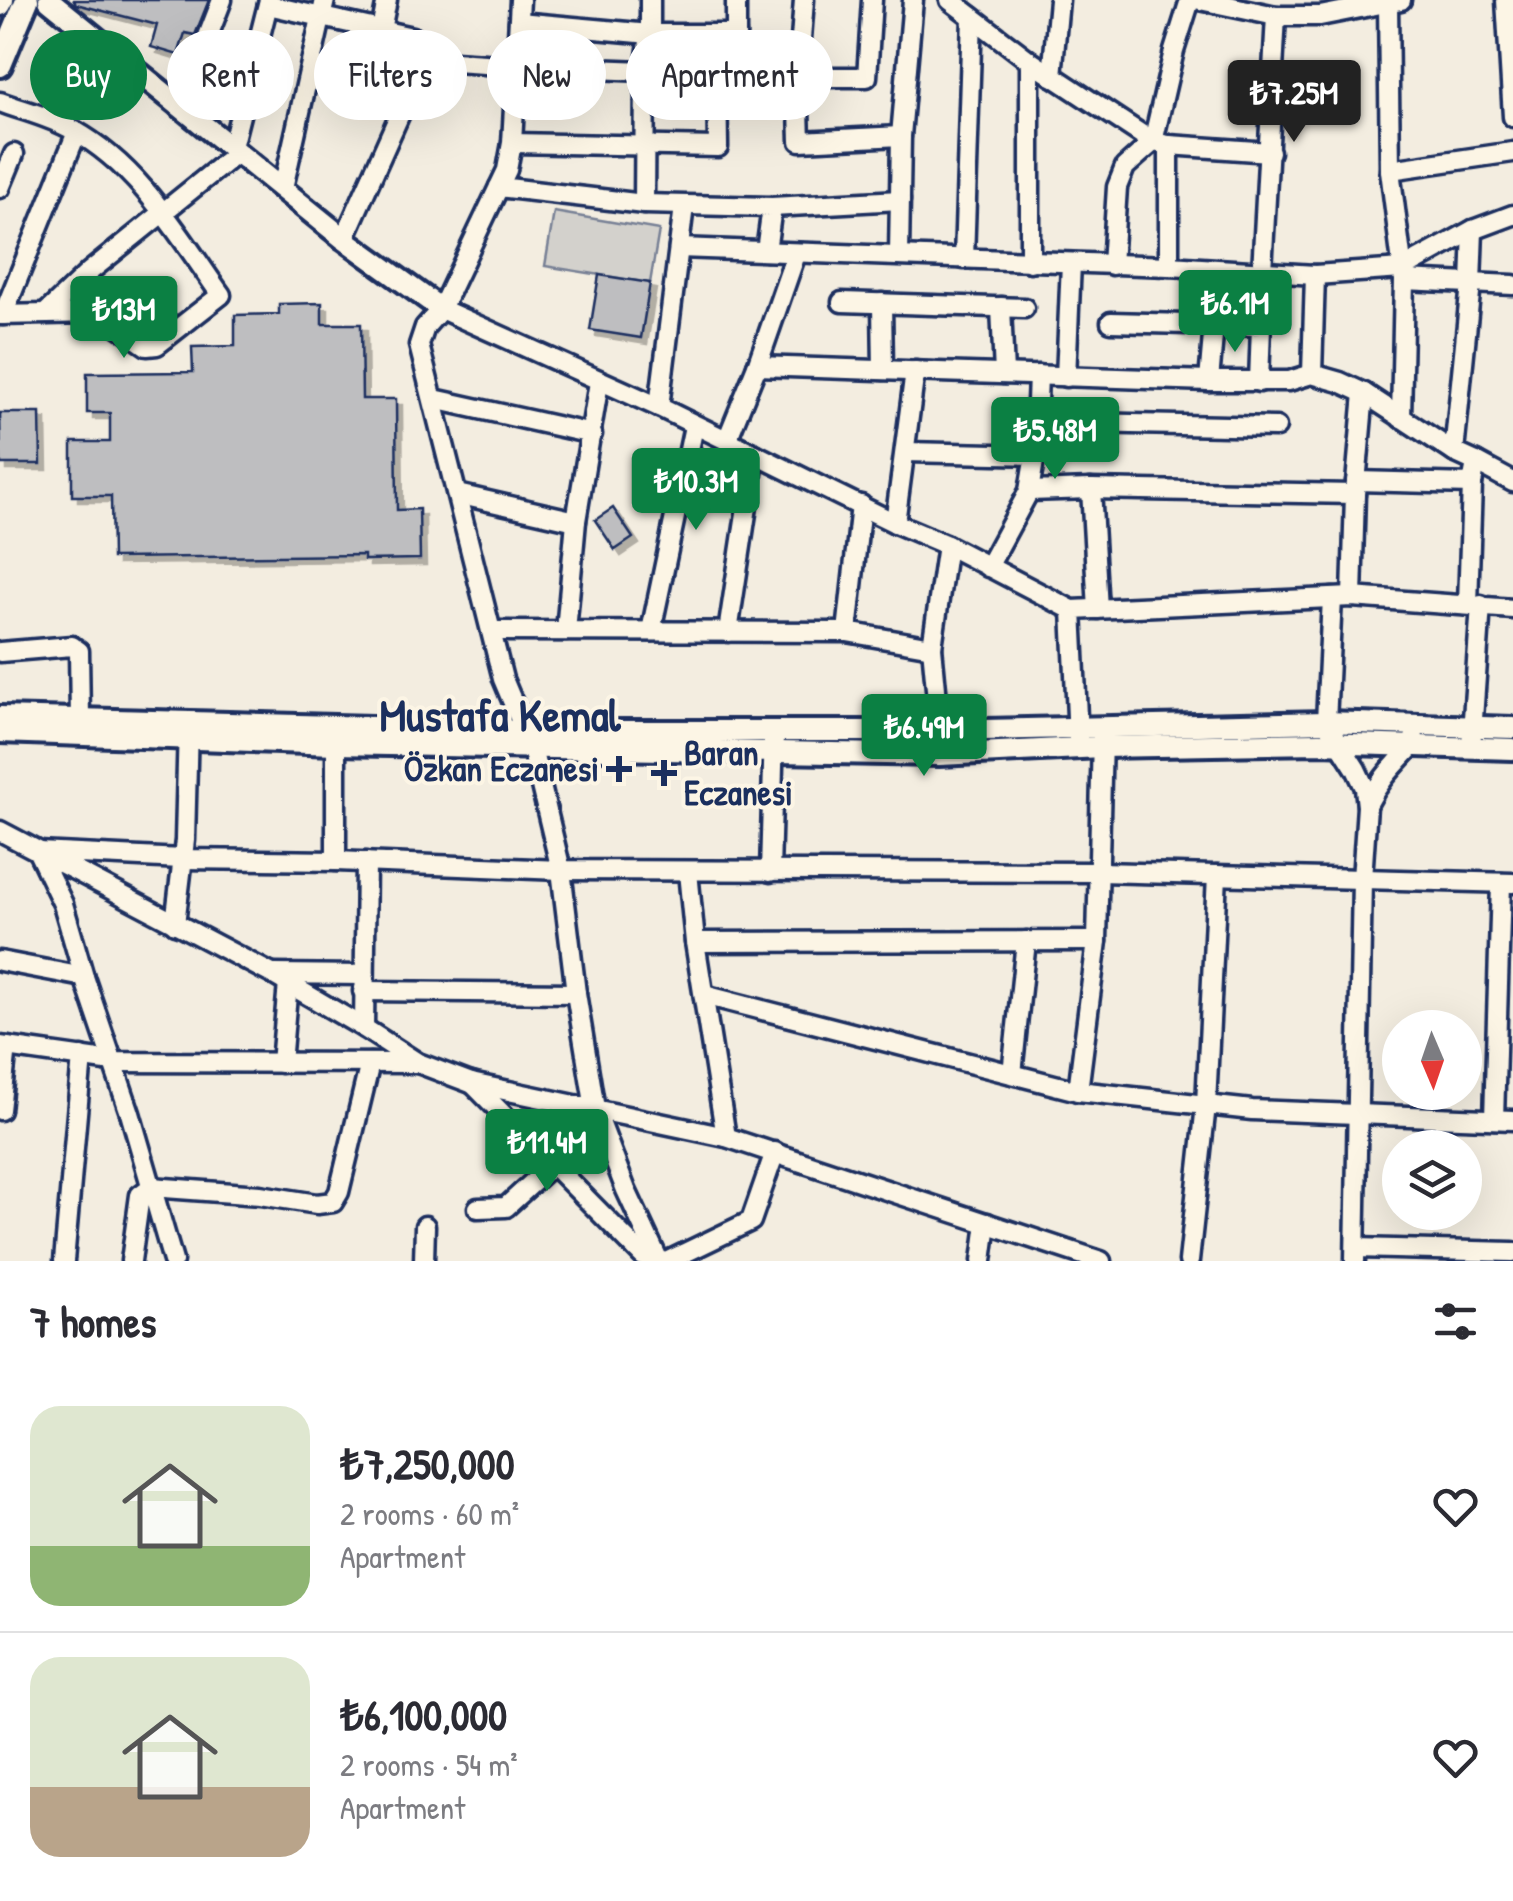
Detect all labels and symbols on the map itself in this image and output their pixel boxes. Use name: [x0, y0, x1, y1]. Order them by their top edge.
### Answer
pin: ₺7.25M: [1213, 60, 1375, 145]
pin: ₺6.1M: [1165, 270, 1305, 355]
pin: ₺13M: [65, 276, 183, 361]
pin: ₺5.48M: [974, 397, 1136, 482]
pin: ₺10.3M: [615, 448, 777, 533]
district label: Mustafa Kemal: [379, 684, 622, 745]
pin: ₺6.49M: [843, 694, 1005, 779]
place label: Baran Eczanesi: [684, 729, 793, 816]
place label: Özkan Eczanesi: [404, 745, 599, 792]
marker: Özkan Eczanesi: [608, 758, 630, 780]
marker: Baran Eczanesi: [653, 762, 675, 784]
north arrow: [1382, 1010, 1482, 1110]
pin: ₺11.4M: [466, 1109, 628, 1194]

